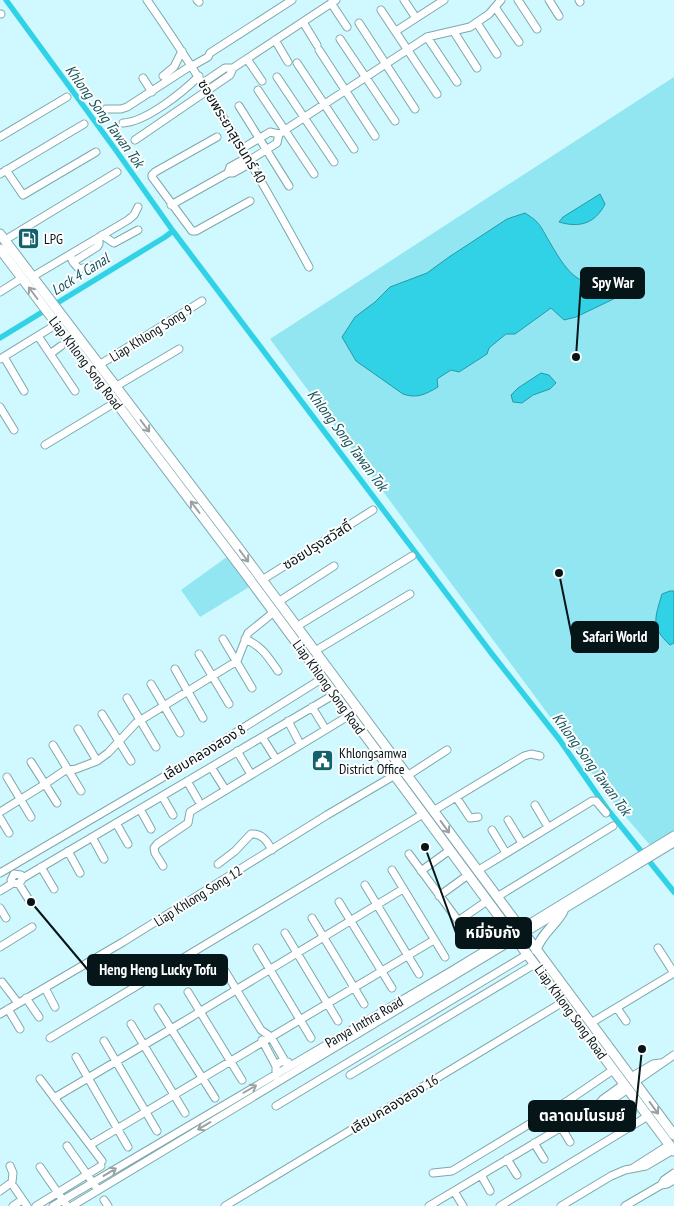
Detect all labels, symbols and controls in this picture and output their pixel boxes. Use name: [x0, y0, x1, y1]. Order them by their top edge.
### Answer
water label: Khlong Song Tawan Tok: [61, 61, 150, 173]
street label: ซอยพระยาสุเรนทร์ 40: [194, 76, 270, 186]
fuel station icon: LPG: [16, 227, 40, 251]
place label: LPG: [44, 230, 63, 248]
water label: Lock 4 Canal: [48, 248, 114, 299]
callout: Spy War: [581, 268, 644, 298]
text: Spy War: [592, 273, 635, 292]
one-way arrow: [28, 287, 39, 300]
street label: Liap Khlong Song 9: [106, 300, 196, 366]
street label: Liap Khlong Song Road: [45, 313, 127, 413]
water label: Khlong Song Tawan Tok: [304, 386, 394, 496]
one-way arrow: [140, 420, 151, 433]
one-way arrow: [190, 500, 200, 514]
street label: ซอยปรุงสวัสดิ์: [279, 517, 355, 573]
one-way arrow: [239, 549, 249, 563]
callout: Safari World: [572, 622, 658, 652]
text: Safari World: [583, 627, 648, 646]
street label: Liap Khlong Song Road: [289, 636, 369, 738]
water label: Khlong Song Tawan Tok: [548, 709, 637, 821]
street label: เลียบคลองสอง 8: [159, 720, 249, 784]
place label: Khlongsamwa District Office: [339, 744, 407, 778]
public building icon: Khlongsamwa District Office: [311, 749, 335, 773]
one-way arrow: [440, 820, 450, 834]
street label: Liap Khlong Song 12: [150, 862, 246, 930]
callout: หมี่จับกัง: [456, 918, 531, 948]
text: หมี่จับกัง: [466, 922, 520, 942]
callout: Heng Heng Lucky Tofu: [88, 955, 227, 985]
text: Heng Heng Lucky Tofu: [99, 960, 217, 979]
street label: Liap Khlong Song Road: [531, 961, 611, 1063]
street label: Panya Inthra Road: [322, 992, 406, 1052]
street label: เลียบคลองสอง 16: [346, 1071, 442, 1137]
one-way arrow: [242, 1084, 256, 1094]
callout: ตลาดมโนรมย์: [529, 1101, 635, 1131]
one-way arrow: [649, 1101, 659, 1115]
text: ตลาดมโนรมย์: [539, 1106, 625, 1125]
one-way arrow: [198, 1121, 212, 1131]
one-way arrow: [102, 1166, 116, 1176]

